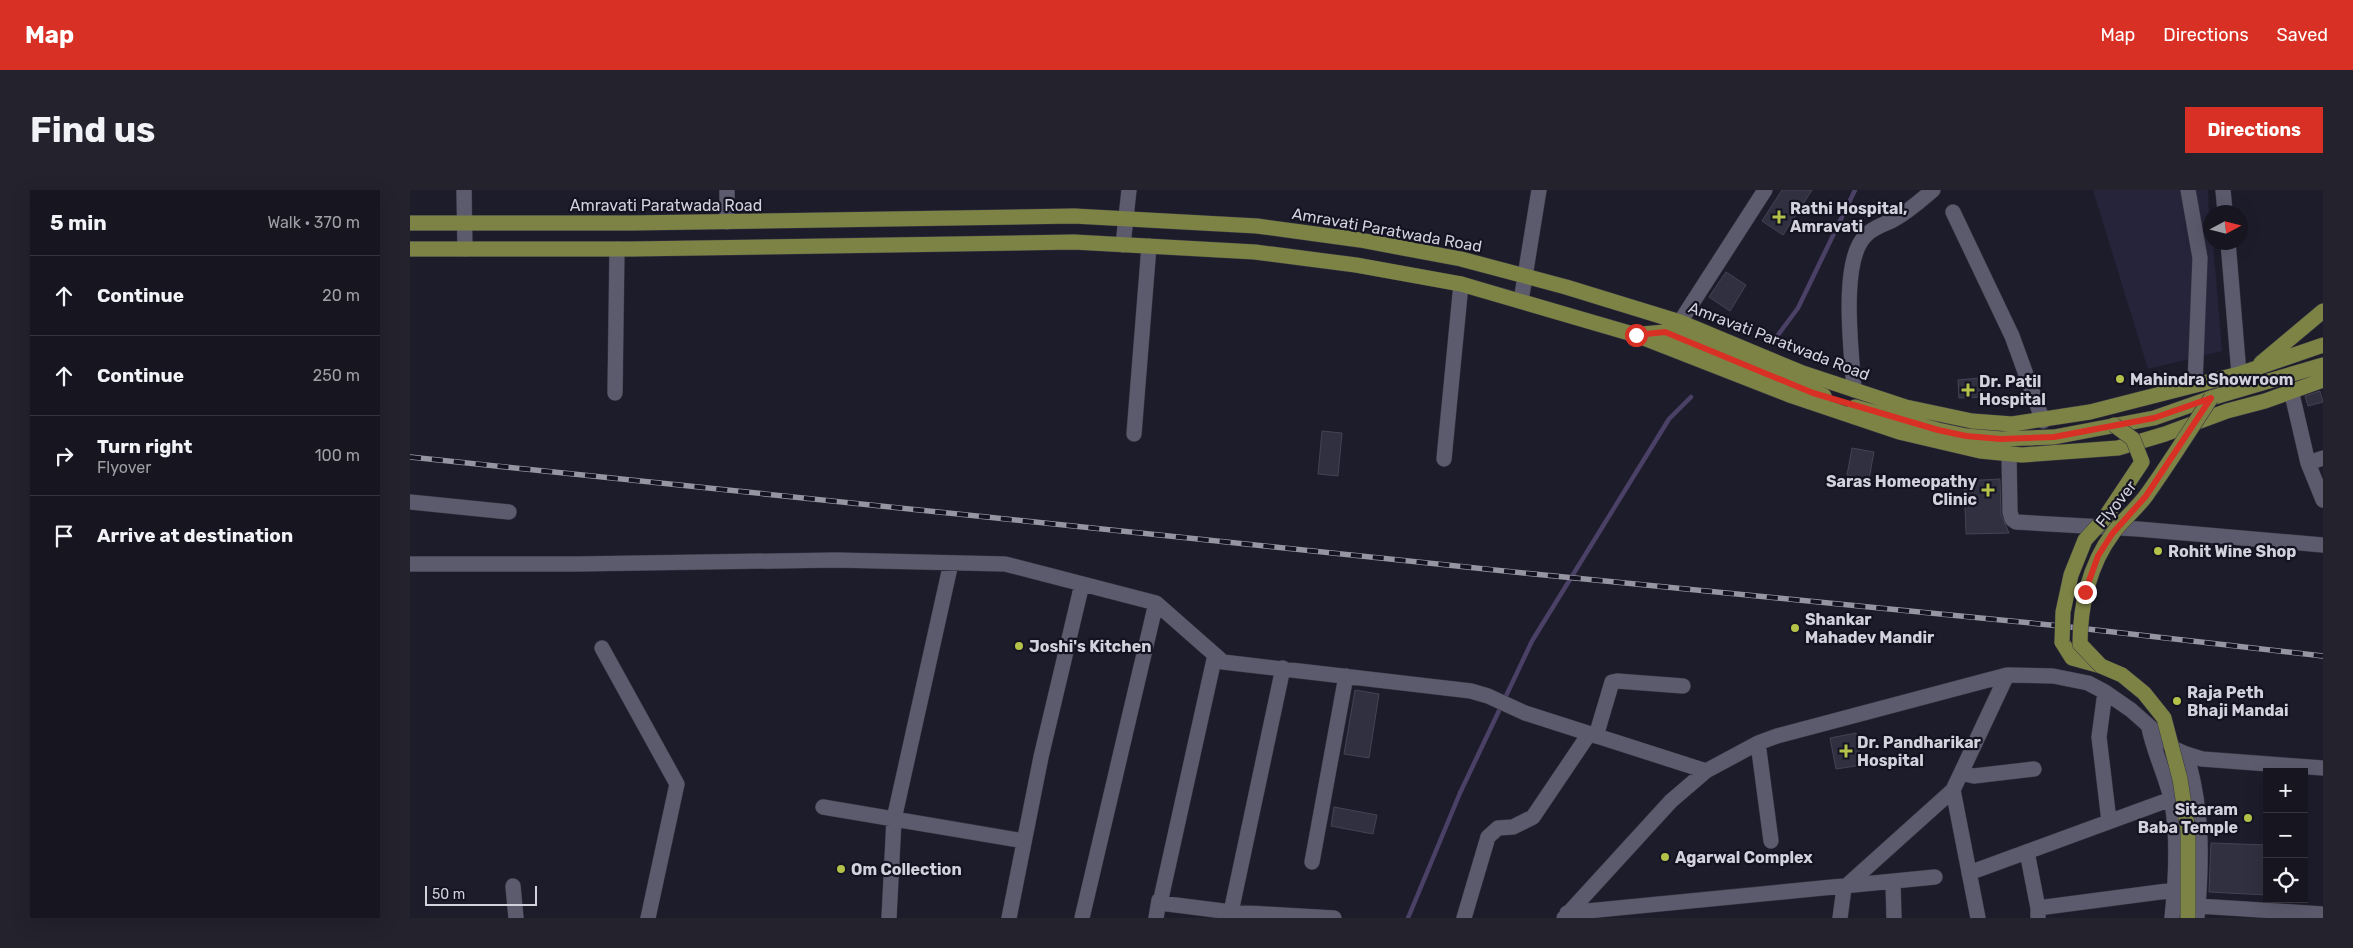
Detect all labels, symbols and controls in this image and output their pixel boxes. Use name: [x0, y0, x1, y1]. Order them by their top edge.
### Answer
text: Map: [25, 21, 74, 49]
text: Map: [2100, 24, 2135, 46]
text: Directions: [2163, 24, 2249, 46]
text: Saved: [2277, 24, 2328, 46]
button: Directions: [2185, 107, 2323, 153]
text: Find us: [30, 109, 155, 151]
street label: Amravati Paratwada Road: [570, 196, 762, 215]
place label: Rathi Hospital, Amravati: [1790, 199, 1907, 236]
street label: Amravati Paratwada Road: [1291, 204, 1483, 256]
north arrow: [2203, 205, 2248, 250]
text: 5 min: [50, 210, 107, 235]
marker: Rathi Hospital, Amravati: [1772, 210, 1786, 224]
text: Walk · 370 m: [267, 213, 360, 232]
icon: ahead: [50, 282, 78, 310]
text: Continue: [97, 284, 184, 307]
text: 20 m: [322, 286, 360, 305]
street label: Amravati Paratwada Road: [1686, 298, 1872, 384]
route start: [1625, 324, 1648, 347]
icon: ahead: [50, 362, 78, 390]
text: Continue: [97, 364, 184, 387]
text: 250 m: [313, 366, 360, 385]
place label: Mahindra Showroom: [2130, 370, 2293, 389]
place label: Dr. Patil Hospital: [1979, 372, 2046, 409]
marker: Mahindra Showroom: [2114, 373, 2126, 385]
marker: Dr. Patil Hospital: [1961, 383, 1975, 397]
text: Turn right: [97, 435, 192, 458]
icon: right: [50, 442, 78, 470]
text: 100 m: [315, 446, 360, 465]
text: Flyover: [97, 458, 151, 477]
place label: Saras Homeopathy Clinic: [1826, 472, 1977, 509]
street label: Flyover: [2092, 477, 2140, 531]
marker: Saras Homeopathy Clinic: [1981, 483, 1995, 497]
icon: arrive: [50, 522, 78, 550]
text: Arrive at destination: [97, 524, 293, 547]
place label: Rohit Wine Shop: [2168, 542, 2296, 561]
marker: Rohit Wine Shop: [2152, 545, 2164, 557]
route end: [2074, 581, 2097, 604]
place label: Shankar Mahadev Mandir: [1805, 610, 1935, 647]
marker: Shankar Mahadev Mandir: [1789, 622, 1801, 634]
place label: Joshi's Kitchen: [1029, 637, 1151, 656]
marker: Joshi's Kitchen: [1013, 640, 1025, 652]
place label: Raja Peth Bhaji Mandai: [2187, 683, 2289, 720]
marker: Raja Peth Bhaji Mandai: [2171, 695, 2183, 707]
place label: Dr. Pandharikar Hospital: [1857, 733, 1982, 770]
marker: Dr. Pandharikar Hospital: [1839, 744, 1853, 758]
map controls: [2263, 768, 2308, 903]
button: +: [2263, 768, 2308, 813]
place label: Sitaram Baba Temple: [2138, 800, 2238, 837]
marker: Sitaram Baba Temple: [2242, 812, 2254, 824]
button: −: [2263, 813, 2308, 858]
place label: Agarwal Complex: [1675, 848, 1813, 867]
marker: Agarwal Complex: [1659, 851, 1671, 863]
button: locate: [2263, 858, 2308, 903]
place label: Om Collection: [851, 860, 962, 879]
marker: Om Collection: [835, 863, 847, 875]
scale bar: [425, 883, 538, 906]
text: 50 m: [432, 886, 465, 903]

